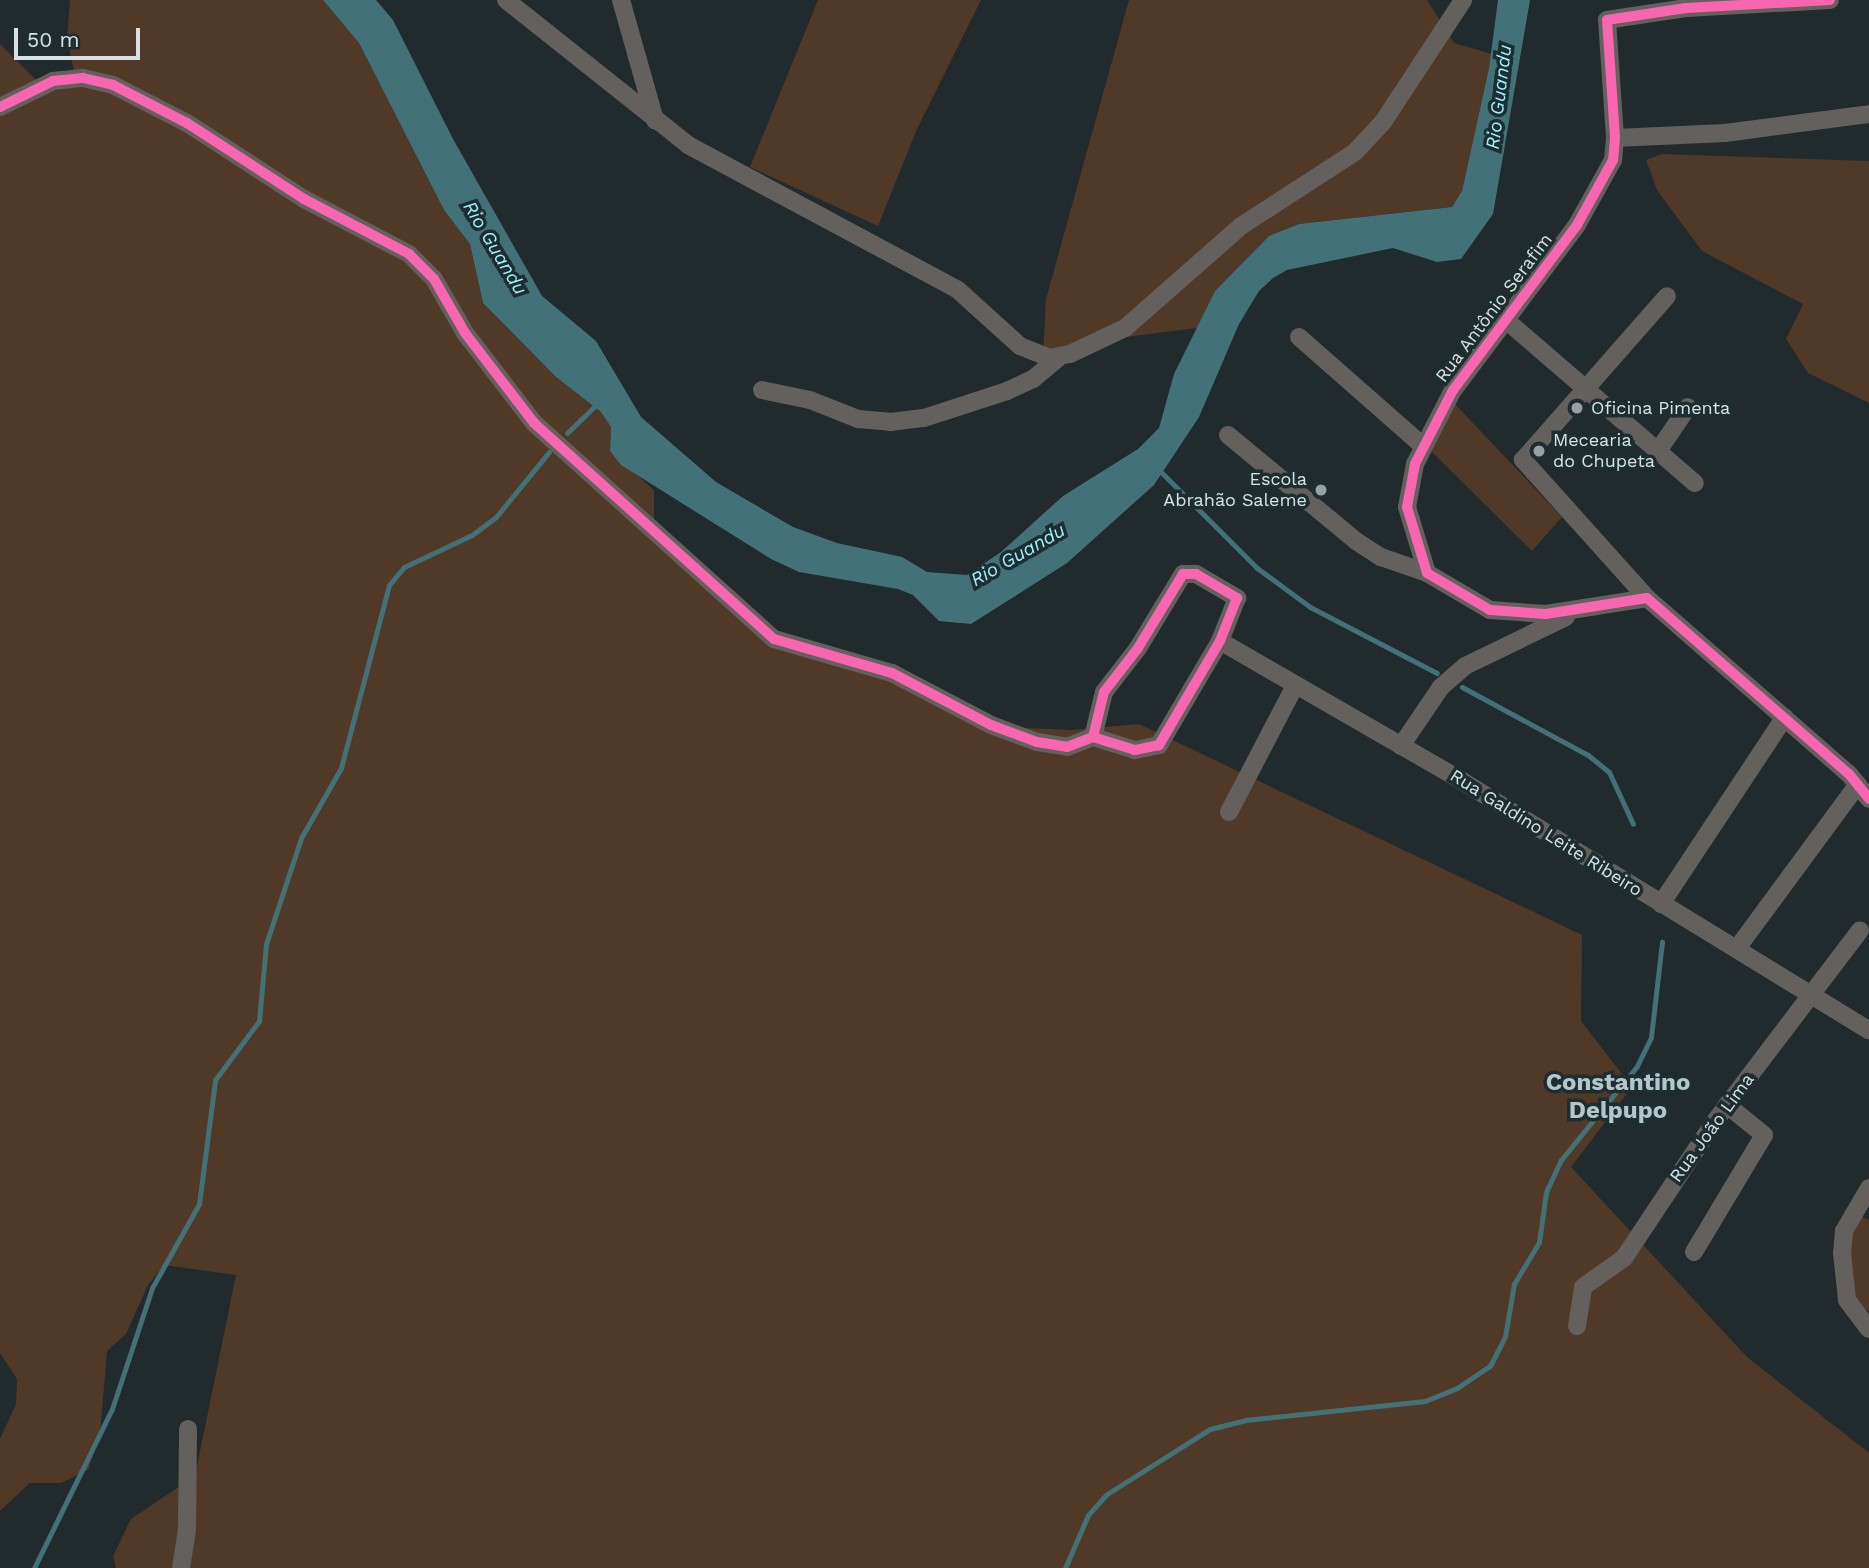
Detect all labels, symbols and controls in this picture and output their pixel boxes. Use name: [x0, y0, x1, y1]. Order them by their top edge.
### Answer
scale bar: [18, 14, 144, 58]
text: 50 m: [27, 27, 79, 52]
water label: Rio Guandu: [1481, 43, 1517, 151]
water label: Rio Guandu: [458, 197, 532, 299]
street label: Rua Antônio Serafim: [1431, 229, 1557, 387]
place label: Oficina Pimenta: [1591, 397, 1731, 419]
marker: Oficina Pimenta: [1569, 400, 1585, 416]
place label: Mecearia do Chupeta: [1553, 430, 1655, 472]
marker: Mecearia do Chupeta: [1531, 443, 1547, 459]
place label: Escola Abrahão Saleme: [1163, 469, 1307, 512]
marker: Escola Abrahão Saleme: [1313, 482, 1329, 498]
water label: Rio Guandu: [967, 519, 1069, 591]
street label: Rua Galdino Leite Ribeiro: [1446, 765, 1646, 901]
district label: Constantino Delpupo: [1546, 1069, 1690, 1125]
street label: Rua João Lima: [1665, 1069, 1759, 1187]

